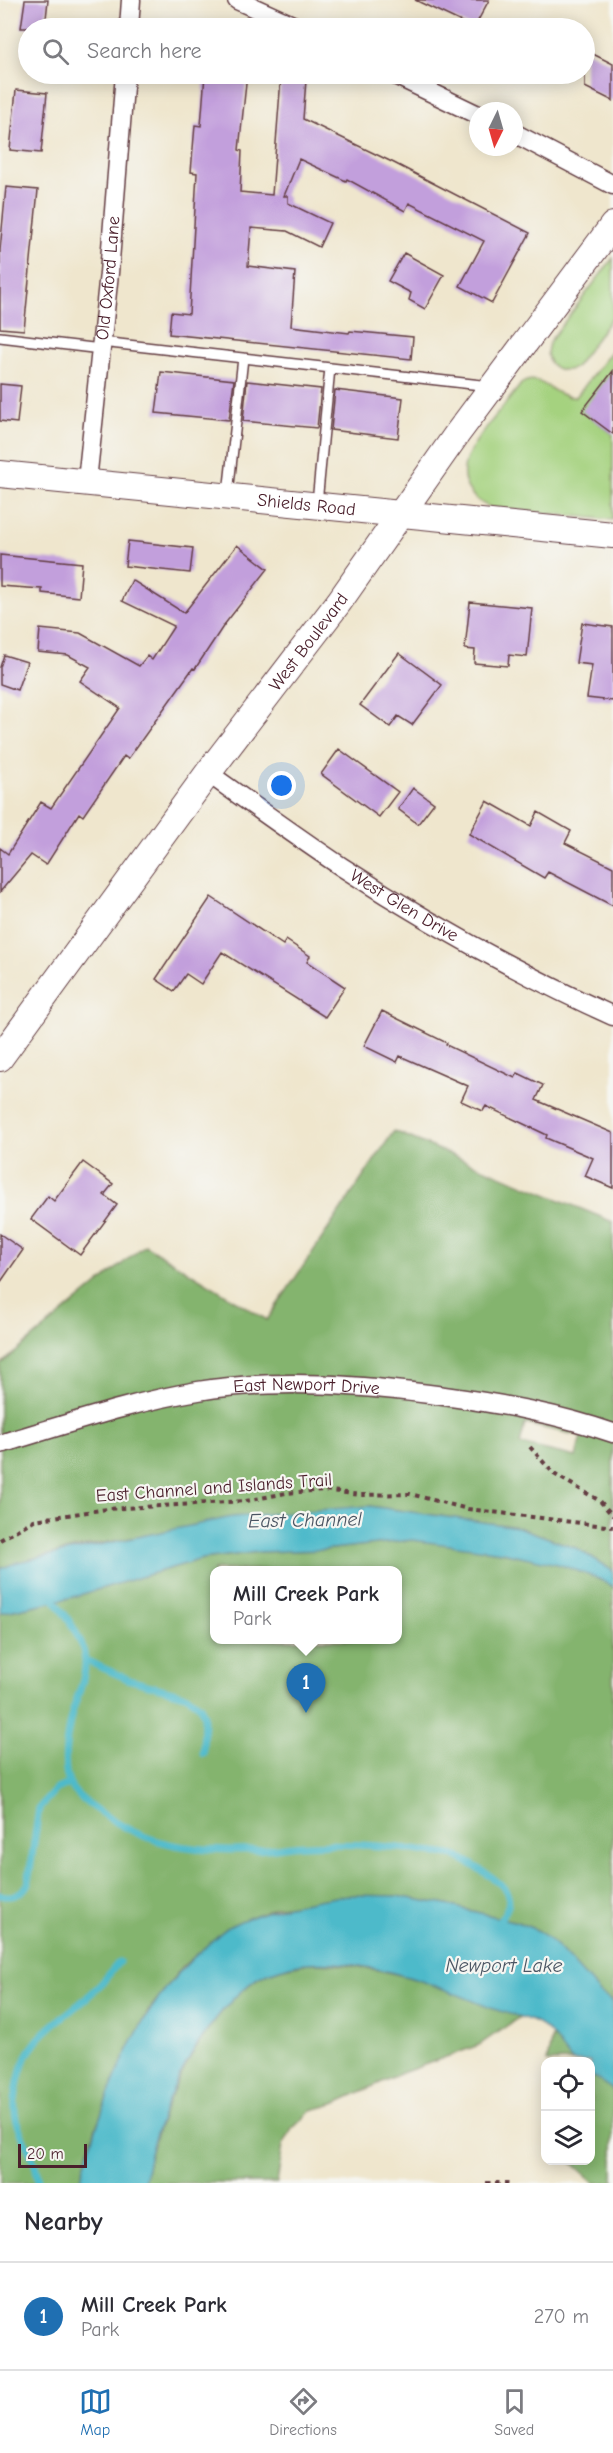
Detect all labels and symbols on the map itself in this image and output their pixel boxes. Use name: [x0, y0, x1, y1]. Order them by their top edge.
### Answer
north arrow: [469, 102, 523, 156]
street label: Old Oxford Lane: [91, 215, 124, 341]
street label: Shields Road: [256, 489, 357, 520]
street label: West Boulevard: [264, 589, 353, 695]
your location: [267, 771, 296, 800]
street label: West Glen Drive: [346, 865, 462, 946]
street label: East Newport Drive: [232, 1373, 381, 1399]
street label: East Channel and Islands Trail: [95, 1469, 333, 1507]
water label: East Channel: [248, 1507, 363, 1532]
pin: 1: [286, 1664, 326, 1713]
water label: Newport Lake: [445, 1954, 563, 1977]
scale bar: [18, 2141, 87, 2168]

